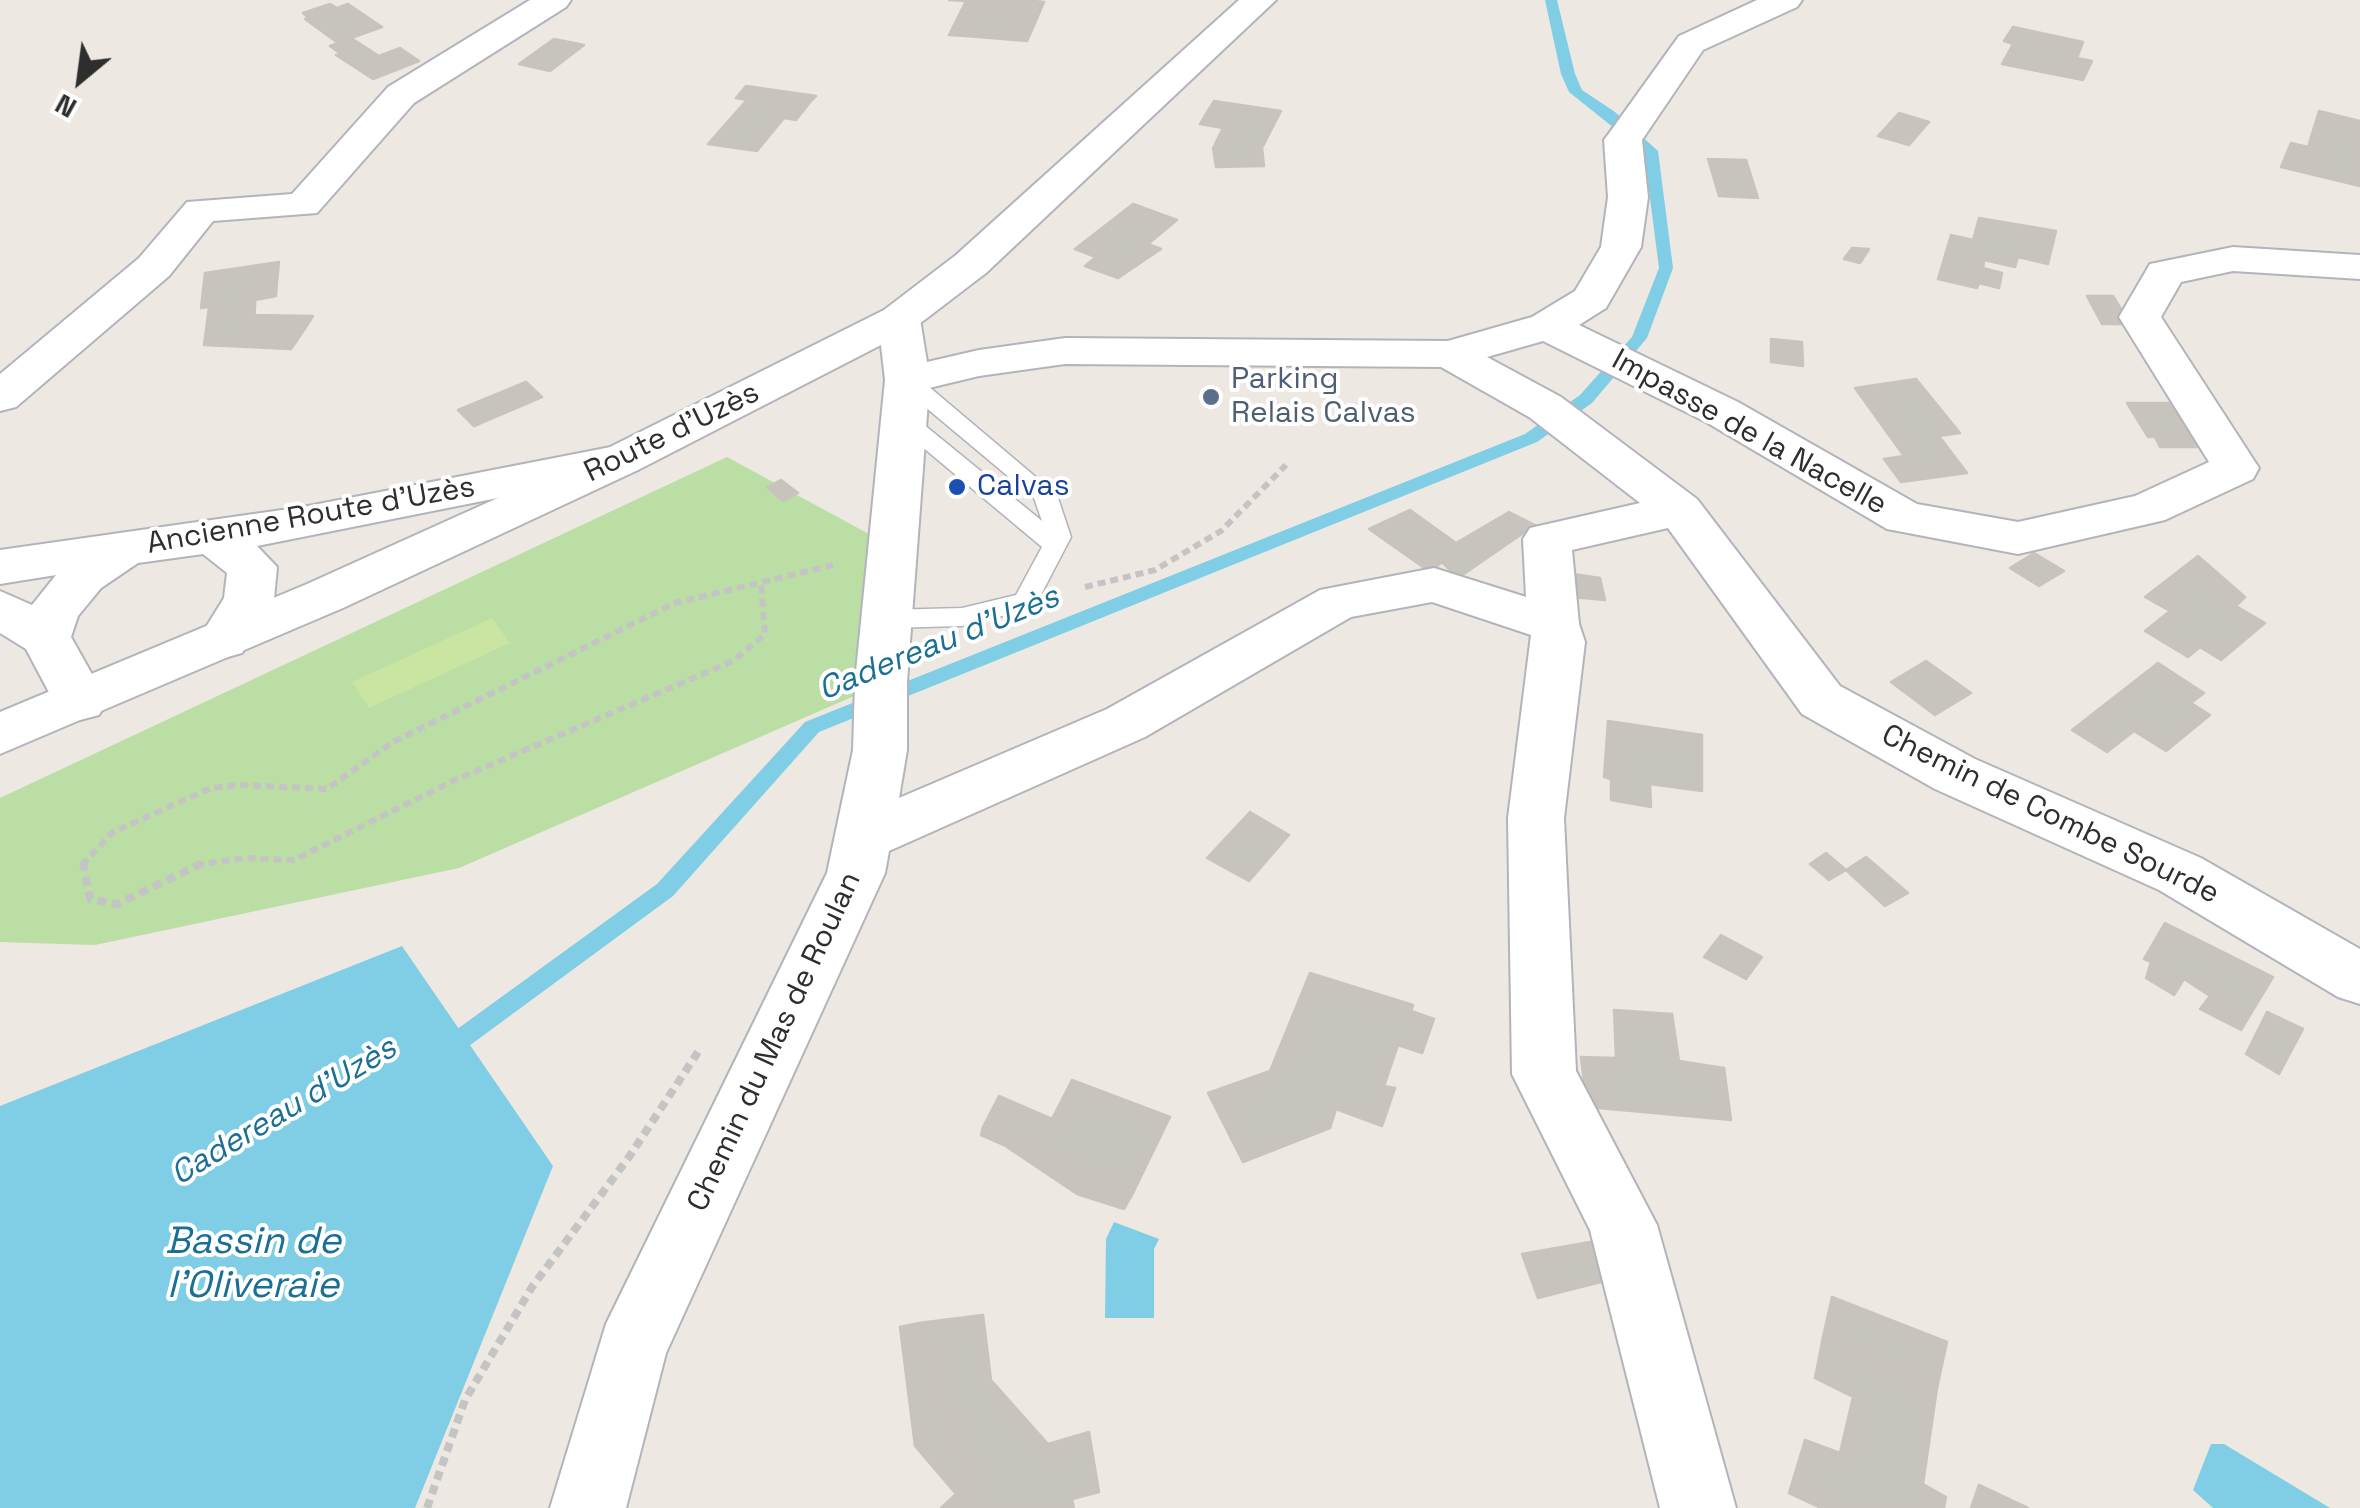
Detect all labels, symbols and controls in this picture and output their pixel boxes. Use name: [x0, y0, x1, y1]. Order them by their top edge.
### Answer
north arrow: [30, 30, 130, 130]
text: N: [49, 86, 82, 127]
street label: Impasse de la Nacelle: [1605, 342, 1893, 524]
place label: Parking Relais Calvas: [1231, 362, 1416, 432]
street label: Route d'Uzès: [579, 375, 765, 491]
marker: Parking Relais Calvas: [1200, 386, 1222, 408]
street label: Ancienne Route d'Uzès: [144, 469, 478, 563]
place label: Calvas: [977, 469, 1070, 505]
marker: Calvas: [946, 476, 968, 498]
water label: Cadereau d'Uzès: [813, 578, 1065, 710]
street label: Chemin de Combe Sourde: [1875, 718, 2225, 912]
street label: Chemin du Mas de Roulan: [680, 867, 870, 1217]
water label: Cadereau d'Uzès: [164, 1030, 404, 1194]
water label: Bassin de l'Oliveraie: [165, 1220, 341, 1310]

